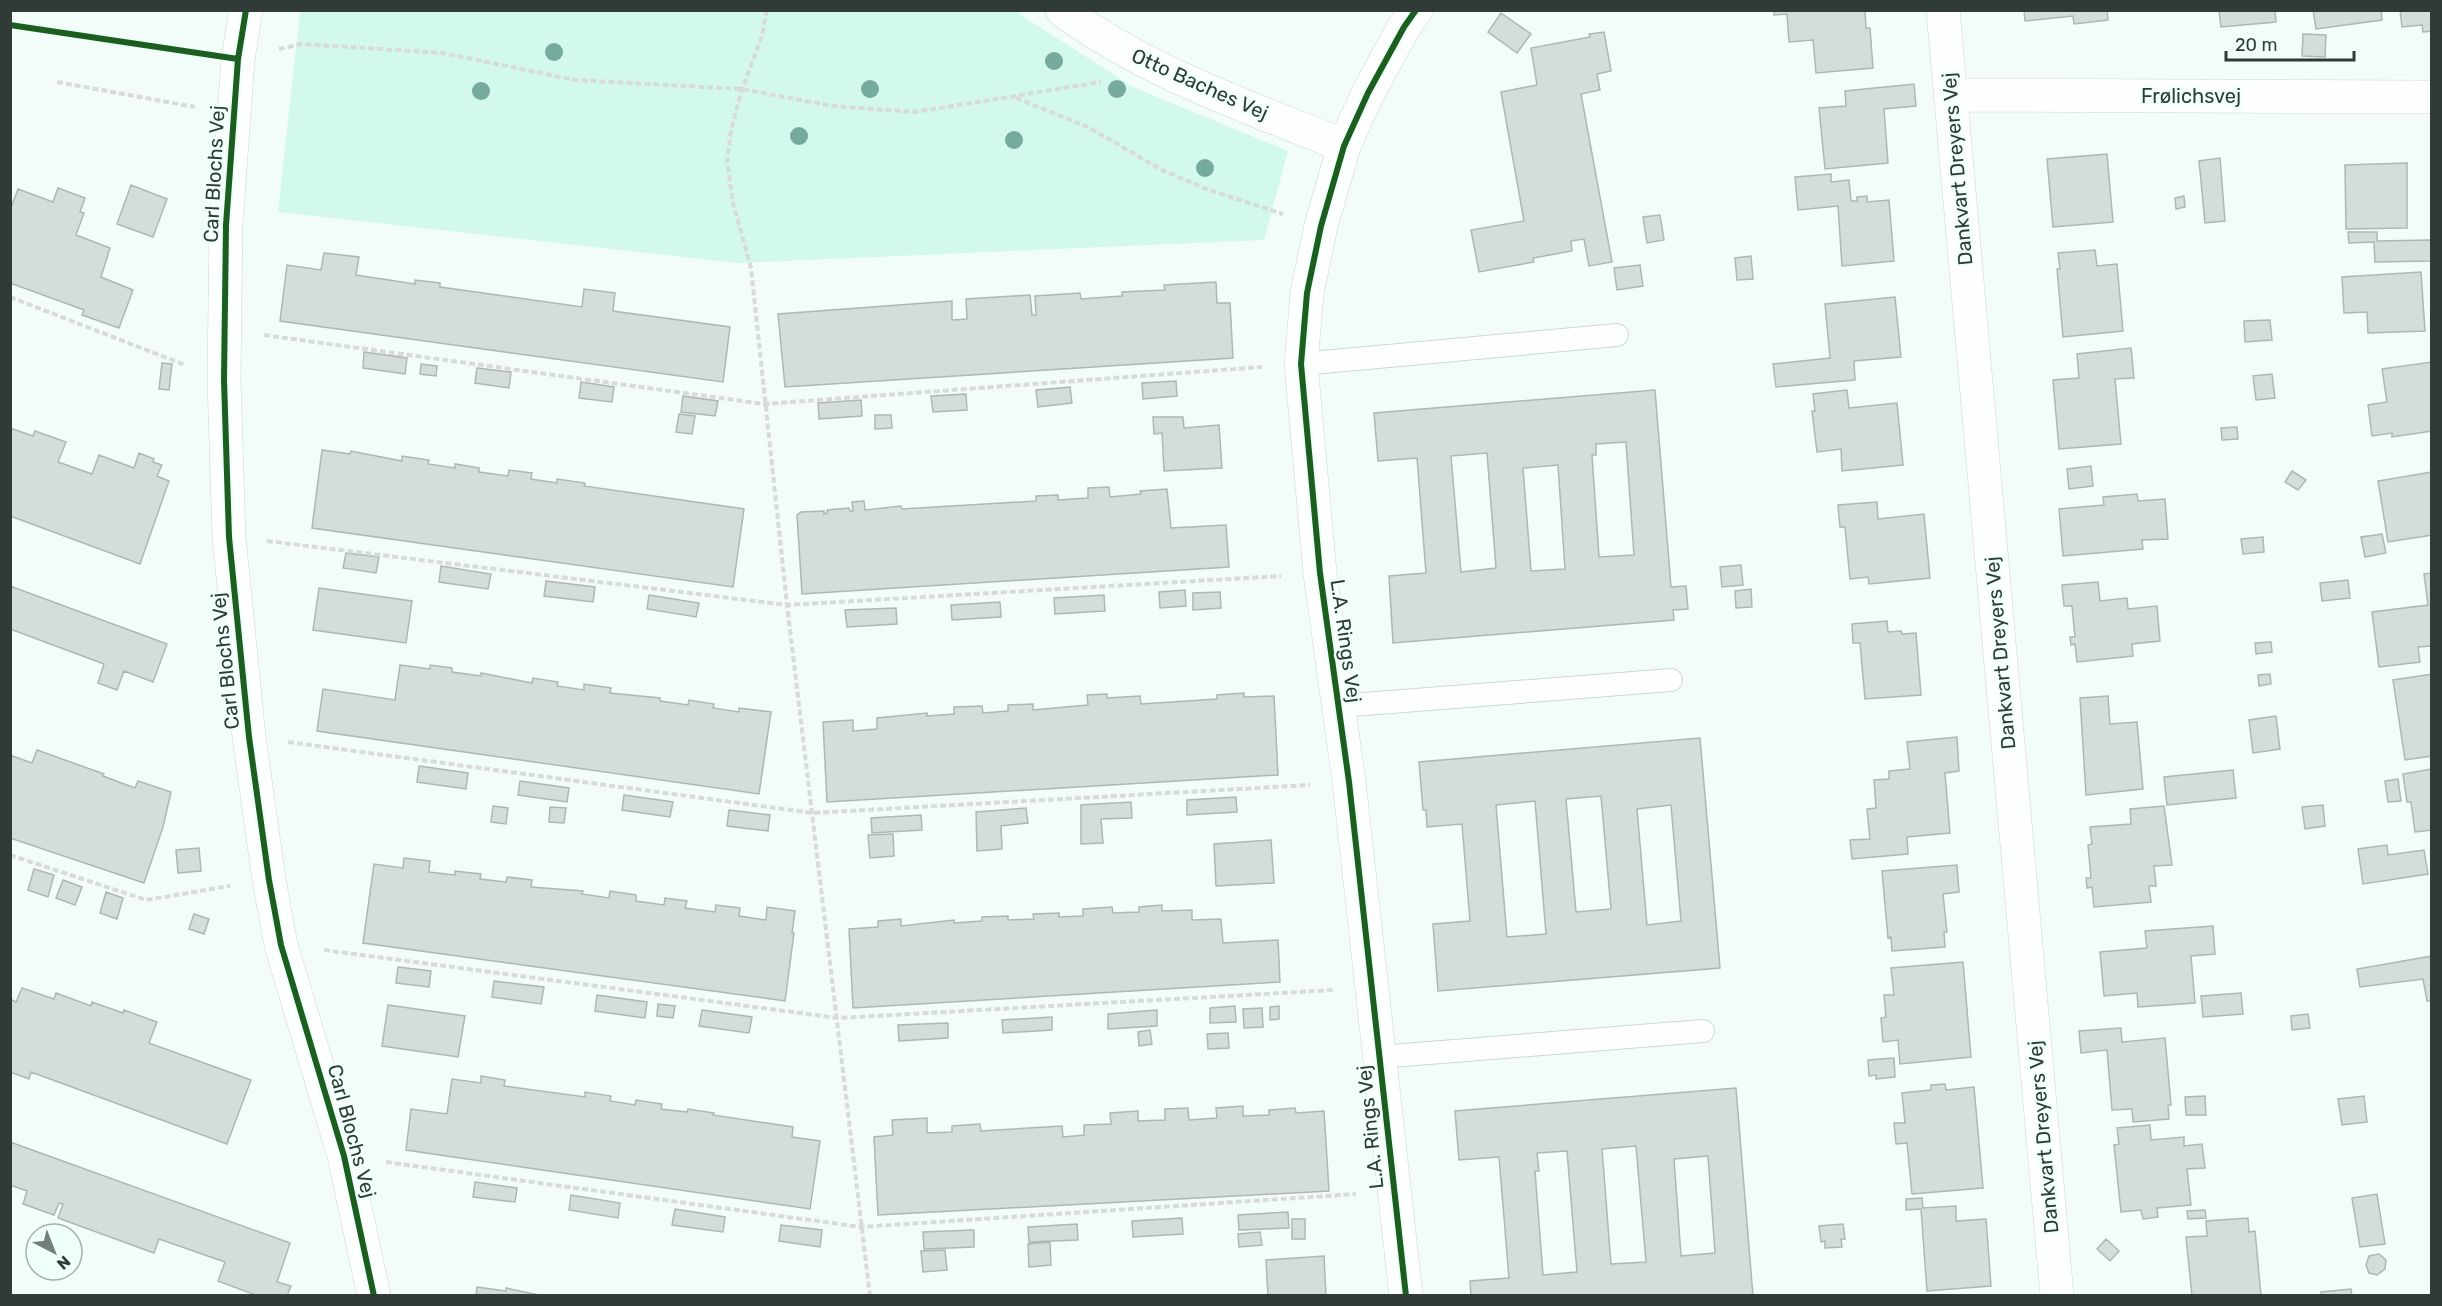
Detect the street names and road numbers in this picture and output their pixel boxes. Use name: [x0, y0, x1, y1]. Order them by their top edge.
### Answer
street label: Otto Baches Vej: [1128, 43, 1272, 125]
street label: Dankvart Dreyers Vej: [1937, 71, 1977, 267]
street label: Frølichsvej: [2141, 84, 2241, 108]
street label: Carl Blochs Vej: [198, 105, 230, 243]
street label: Dankvart Dreyers Vej: [1980, 555, 2020, 751]
street label: L.A. Rings Vej: [1325, 578, 1367, 704]
street label: Carl Blochs Vej: [206, 591, 244, 731]
street label: Dankvart Dreyers Vej: [2023, 1039, 2063, 1235]
street label: Carl Blochs Vej: [323, 1061, 381, 1201]
street label: L.A. Rings Vej: [1352, 1064, 1388, 1190]

